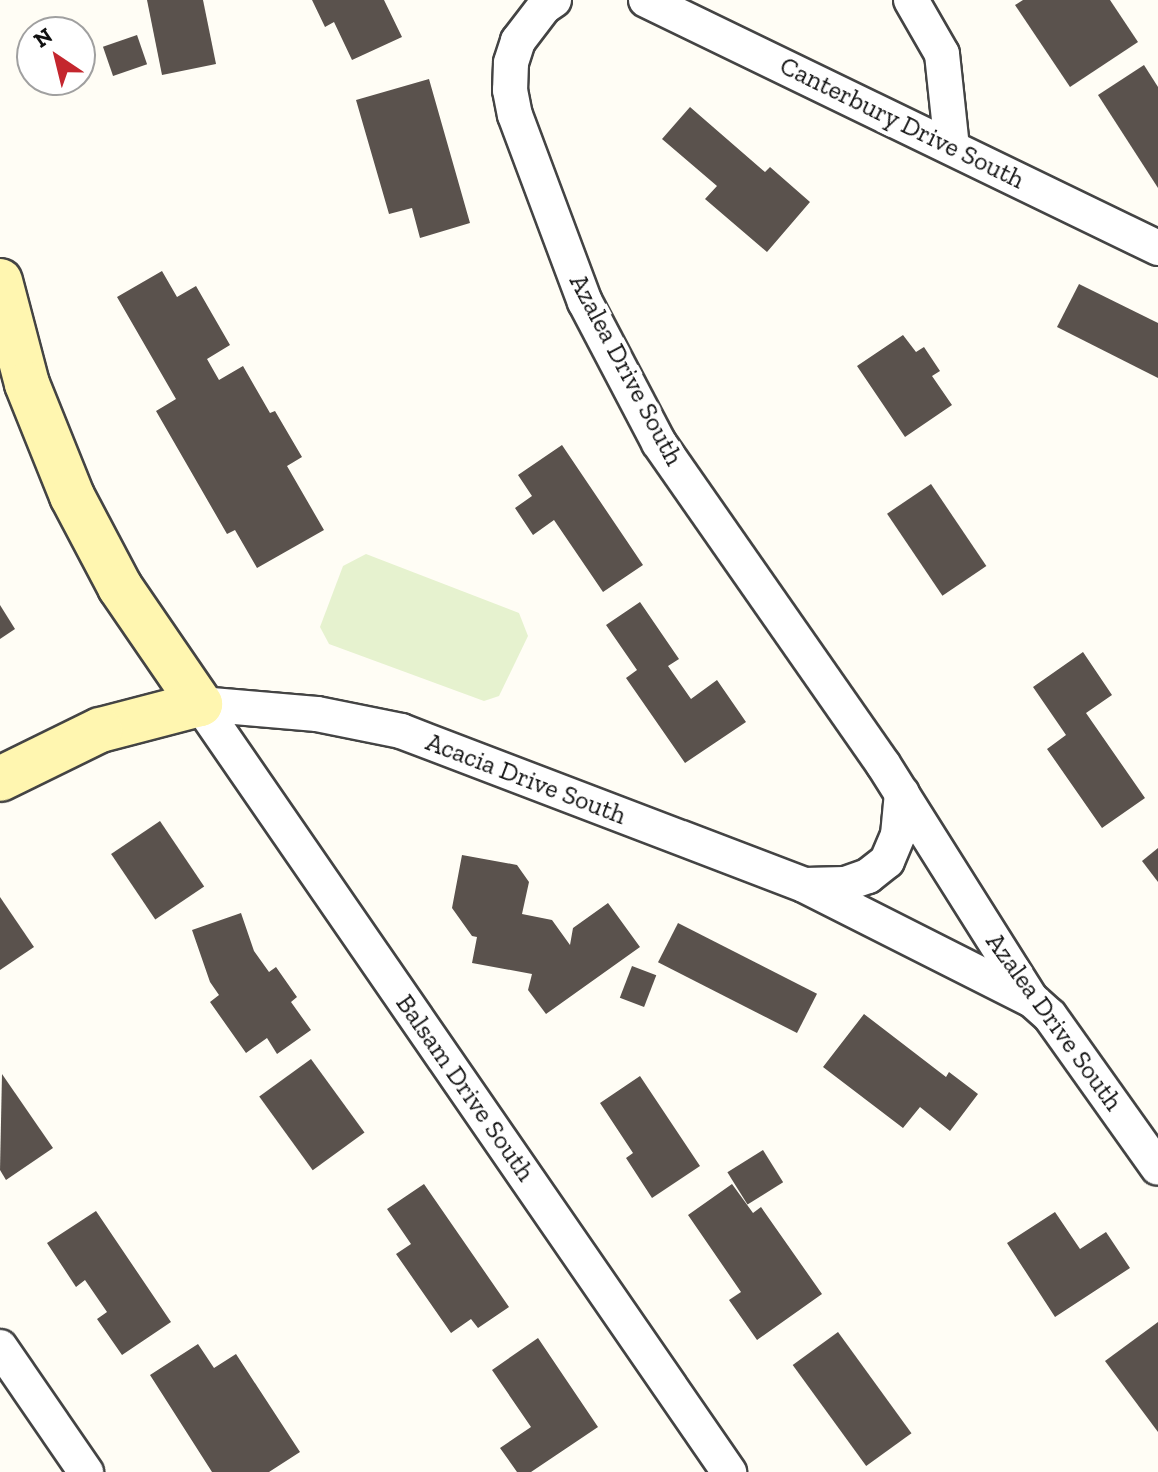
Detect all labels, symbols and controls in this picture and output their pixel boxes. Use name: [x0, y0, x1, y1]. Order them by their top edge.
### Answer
north arrow: [16, 16, 96, 96]
text: N: [28, 22, 58, 53]
street label: Canterbury Drive South: [774, 50, 1030, 196]
street label: Azalea Drive South: [562, 269, 690, 471]
street label: Acacia Drive South: [421, 726, 631, 832]
street label: Azalea Drive South: [979, 927, 1129, 1117]
street label: Balsam Drive South: [389, 989, 541, 1187]

